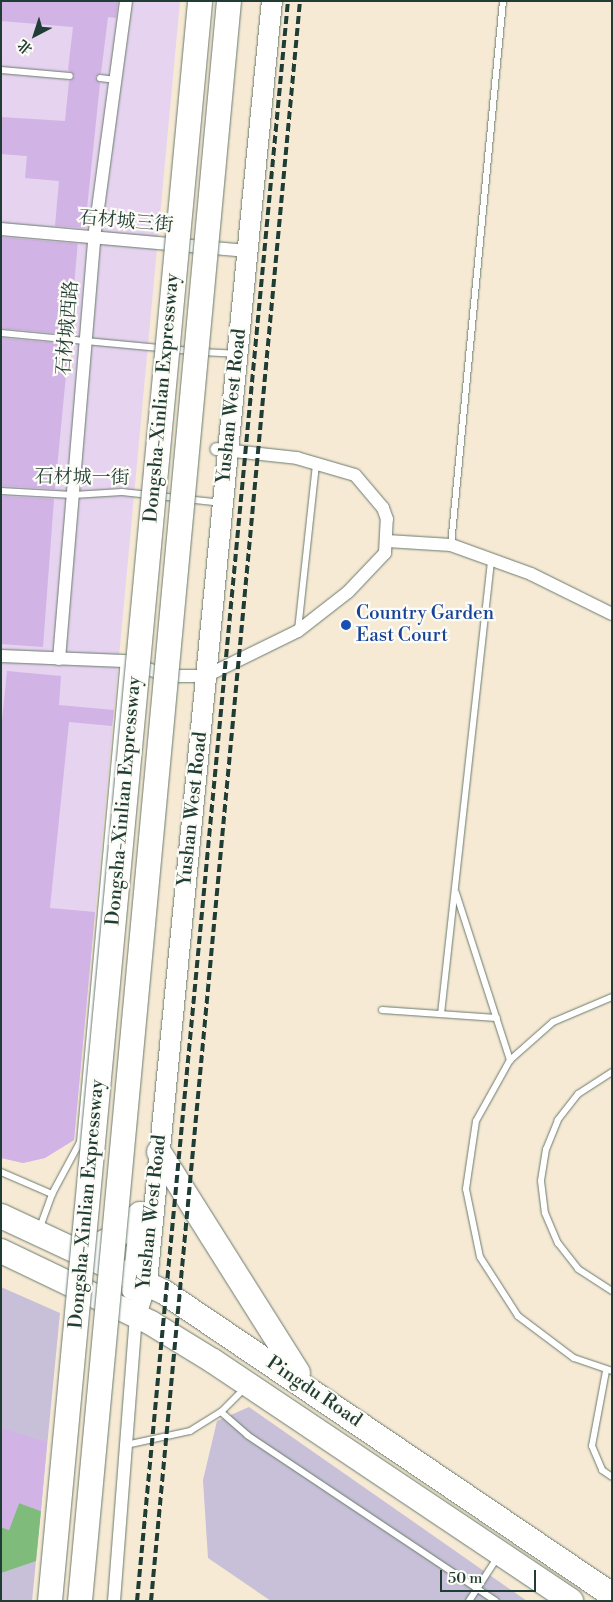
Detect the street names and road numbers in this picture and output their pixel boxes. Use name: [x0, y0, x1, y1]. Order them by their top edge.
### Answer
street label: 石材城三街: [78, 207, 174, 237]
street label: Dongsha-Xinlian Expressway: [140, 272, 184, 524]
street label: 石材城西路: [53, 280, 83, 376]
street label: Yushan West Road: [213, 328, 251, 484]
street label: 石材城一街: [34, 466, 130, 490]
street label: Dongsha-Xinlian Expressway: [102, 675, 146, 927]
street label: Yushan West Road: [174, 731, 212, 887]
street label: Dongsha-Xinlian Expressway: [65, 1078, 109, 1330]
street label: Yushan West Road: [133, 1134, 171, 1290]
street label: Pingdu Road: [262, 1352, 366, 1432]

